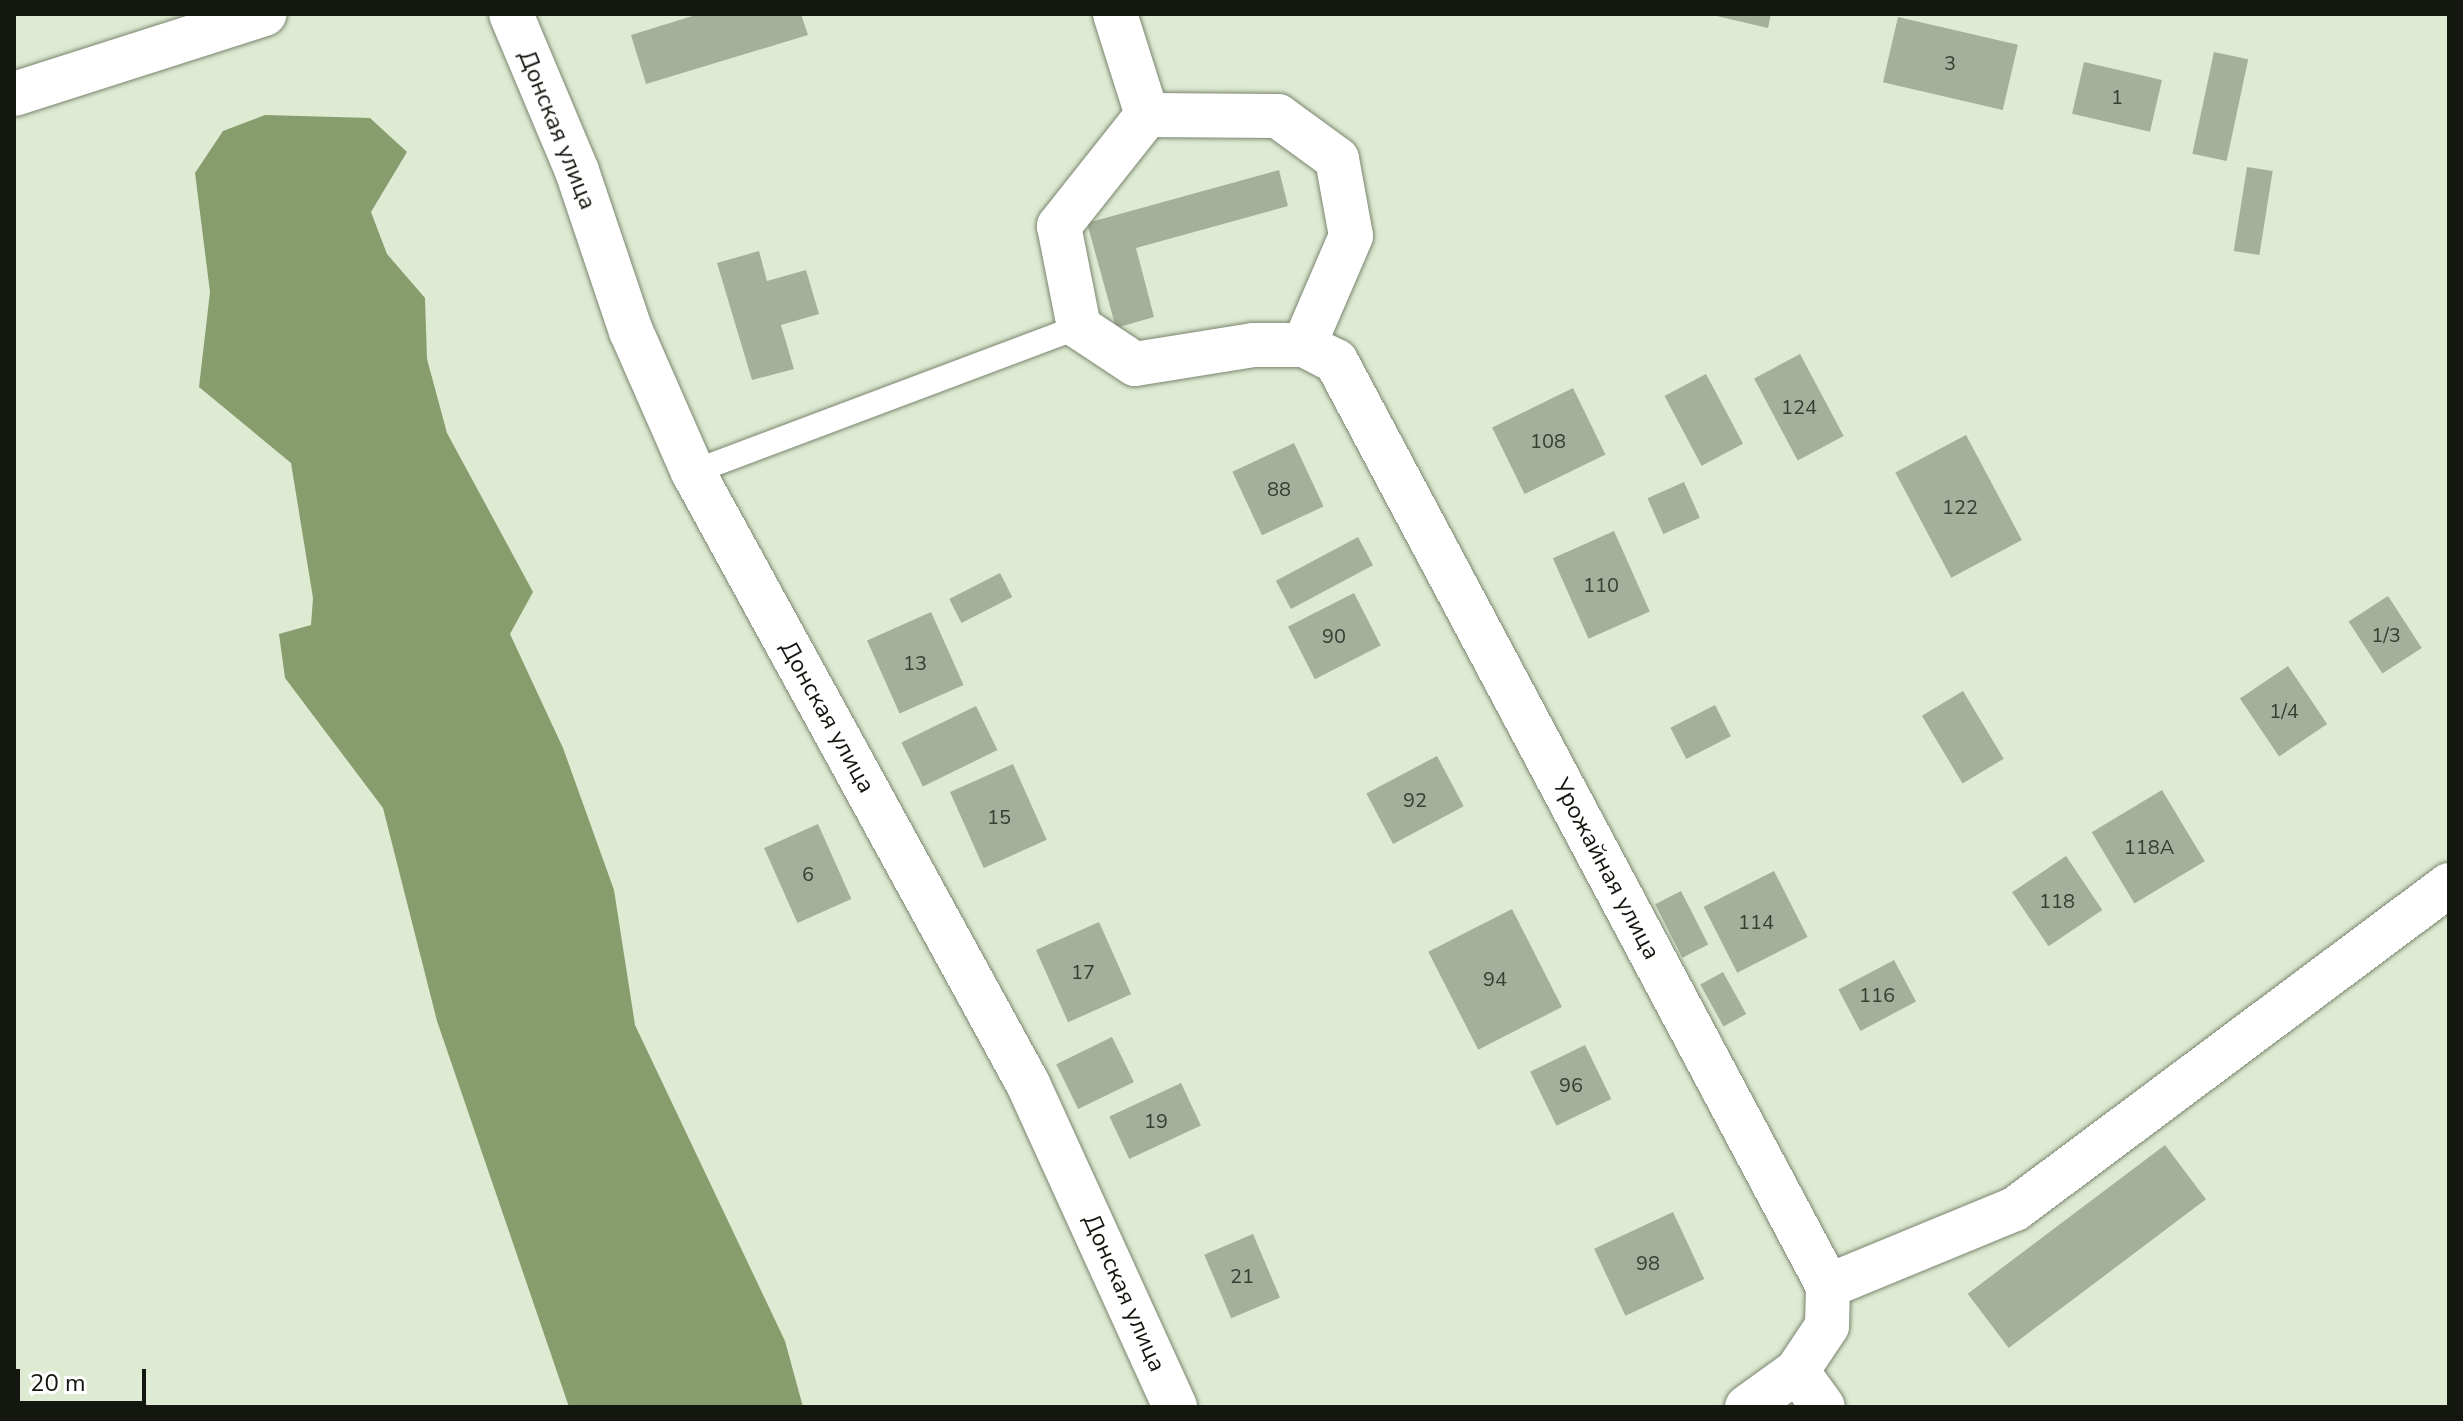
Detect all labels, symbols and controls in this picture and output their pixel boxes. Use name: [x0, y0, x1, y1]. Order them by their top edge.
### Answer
street label: Донская улица: [512, 46, 602, 214]
house number: 3: [1944, 51, 1956, 75]
house number: 1: [2111, 85, 2123, 109]
house number: 124: [1781, 395, 1817, 419]
house number: 108: [1530, 429, 1566, 453]
house number: 88: [1267, 477, 1291, 501]
house number: 122: [1942, 495, 1978, 519]
house number: 110: [1583, 573, 1619, 597]
house number: 1/3: [2371, 623, 2401, 647]
house number: 90: [1322, 624, 1346, 648]
street label: Донская улица: [773, 636, 881, 798]
house number: 13: [903, 651, 927, 675]
house number: 1/4: [2269, 699, 2299, 723]
street label: Урожайная улица: [1546, 774, 1666, 964]
house number: 92: [1403, 788, 1427, 812]
house number: 15: [987, 805, 1011, 829]
house number: 118А: [2124, 835, 2174, 859]
house number: 6: [802, 862, 814, 886]
house number: 118: [2039, 889, 2075, 913]
house number: 114: [1738, 910, 1774, 934]
house number: 17: [1071, 960, 1095, 984]
house number: 94: [1483, 967, 1507, 991]
house number: 116: [1859, 983, 1895, 1007]
house number: 96: [1559, 1073, 1583, 1097]
house number: 19: [1144, 1109, 1168, 1133]
street label: Донская улица: [1076, 1210, 1172, 1376]
house number: 98: [1636, 1251, 1660, 1275]
house number: 21: [1230, 1264, 1254, 1288]
scale bar: [20, 1353, 150, 1403]
text: 20 m: [30, 1367, 86, 1399]

